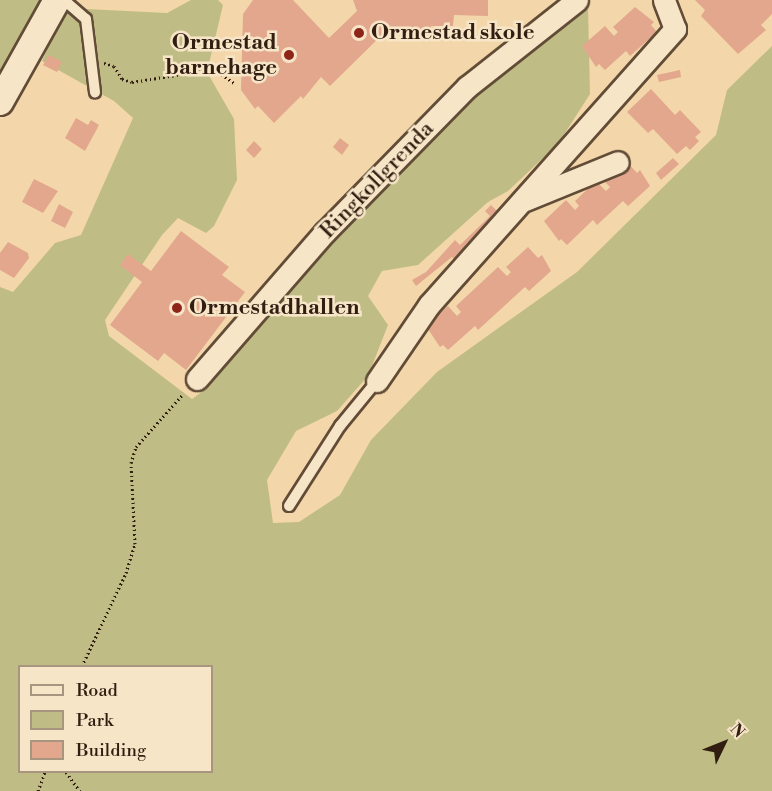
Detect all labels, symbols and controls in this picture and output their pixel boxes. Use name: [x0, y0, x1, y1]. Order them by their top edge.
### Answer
place label: Ormestad skole: [371, 20, 535, 46]
marker: Ormestad skole: [352, 26, 366, 40]
place label: Ormestad barnehage: [165, 29, 277, 80]
marker: Ormestad barnehage: [282, 48, 296, 62]
street label: Ringkollgrenda: [314, 116, 440, 244]
place label: Ormestadhallen: [189, 295, 360, 321]
marker: Ormestadhallen: [170, 301, 184, 315]
legend: [18, 665, 213, 773]
text: Road: [76, 679, 118, 702]
text: Park: [76, 709, 113, 732]
north arrow: [694, 713, 754, 773]
text: N: [726, 719, 749, 742]
text: Building: [76, 739, 146, 762]

